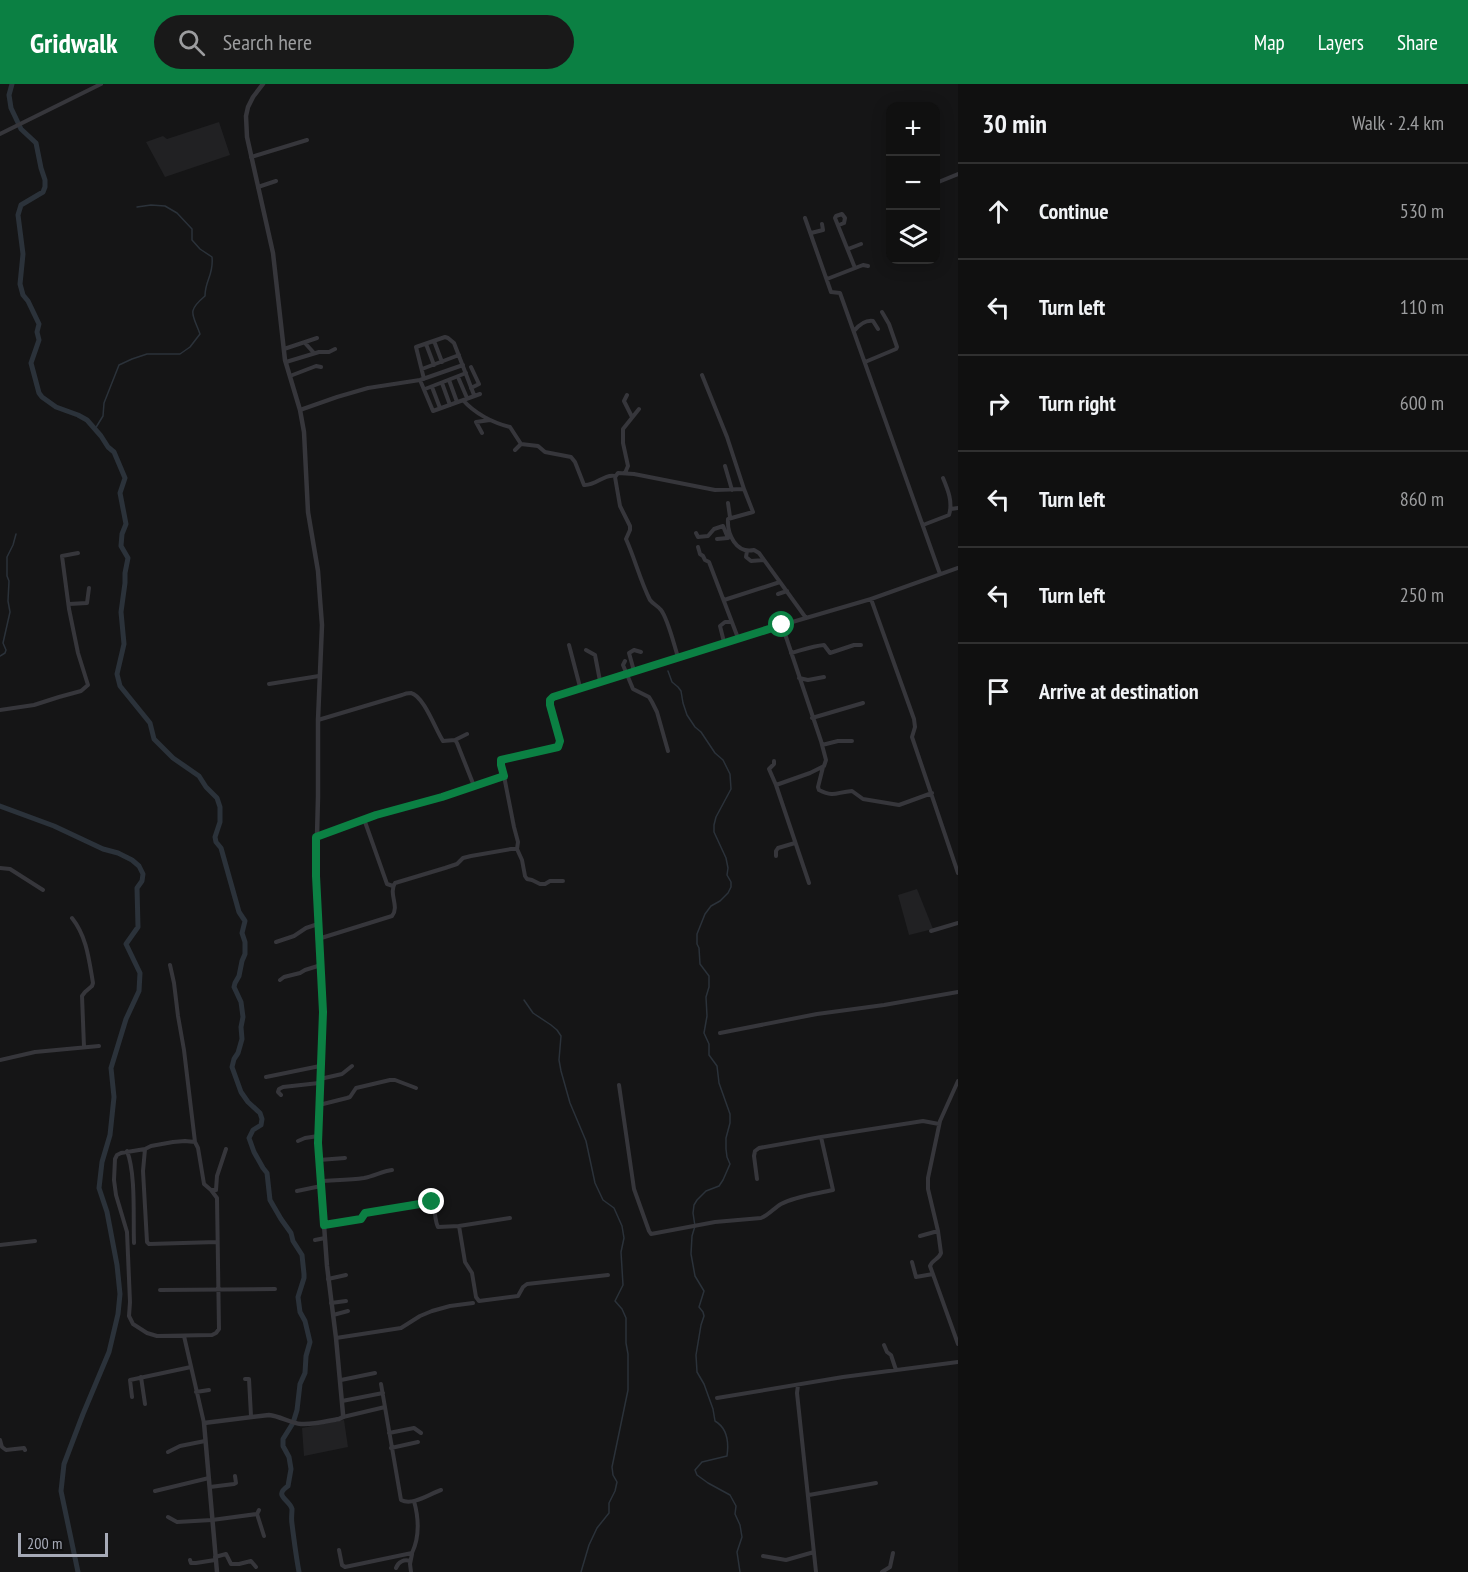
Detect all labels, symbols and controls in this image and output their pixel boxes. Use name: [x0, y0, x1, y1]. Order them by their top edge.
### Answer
search box: [154, 15, 574, 69]
text: Gridwalk: [30, 24, 118, 61]
icon: search: [175, 26, 208, 59]
text: Search here: [223, 28, 312, 56]
text: Map: [1254, 29, 1285, 56]
text: Layers: [1318, 29, 1364, 56]
text: Share: [1397, 29, 1438, 56]
map controls: [886, 102, 940, 264]
button: +: [886, 102, 940, 156]
text: 30 min: [982, 107, 1047, 140]
text: Walk · 2.4 km: [1352, 110, 1444, 136]
button: −: [886, 156, 940, 210]
icon: ahead: [982, 195, 1015, 228]
text: Continue: [1039, 197, 1109, 225]
text: 530 m: [1400, 198, 1444, 224]
button: layers: [886, 210, 940, 264]
icon: left: [982, 291, 1015, 324]
text: Turn left: [1039, 293, 1105, 321]
text: 110 m: [1400, 294, 1444, 320]
icon: right: [982, 387, 1015, 420]
text: Turn right: [1039, 389, 1116, 417]
text: 600 m: [1400, 390, 1444, 416]
icon: left: [982, 483, 1015, 516]
text: Turn left: [1039, 485, 1105, 513]
text: 860 m: [1400, 486, 1444, 512]
icon: left: [982, 579, 1015, 612]
text: Turn left: [1039, 581, 1105, 609]
text: 250 m: [1400, 582, 1444, 608]
route start: [768, 611, 794, 637]
icon: arrive: [982, 675, 1015, 708]
text: Arrive at destination: [1039, 677, 1199, 705]
route end: [418, 1188, 444, 1214]
scale bar: [18, 1530, 108, 1558]
text: 200 m: [27, 1533, 62, 1553]

